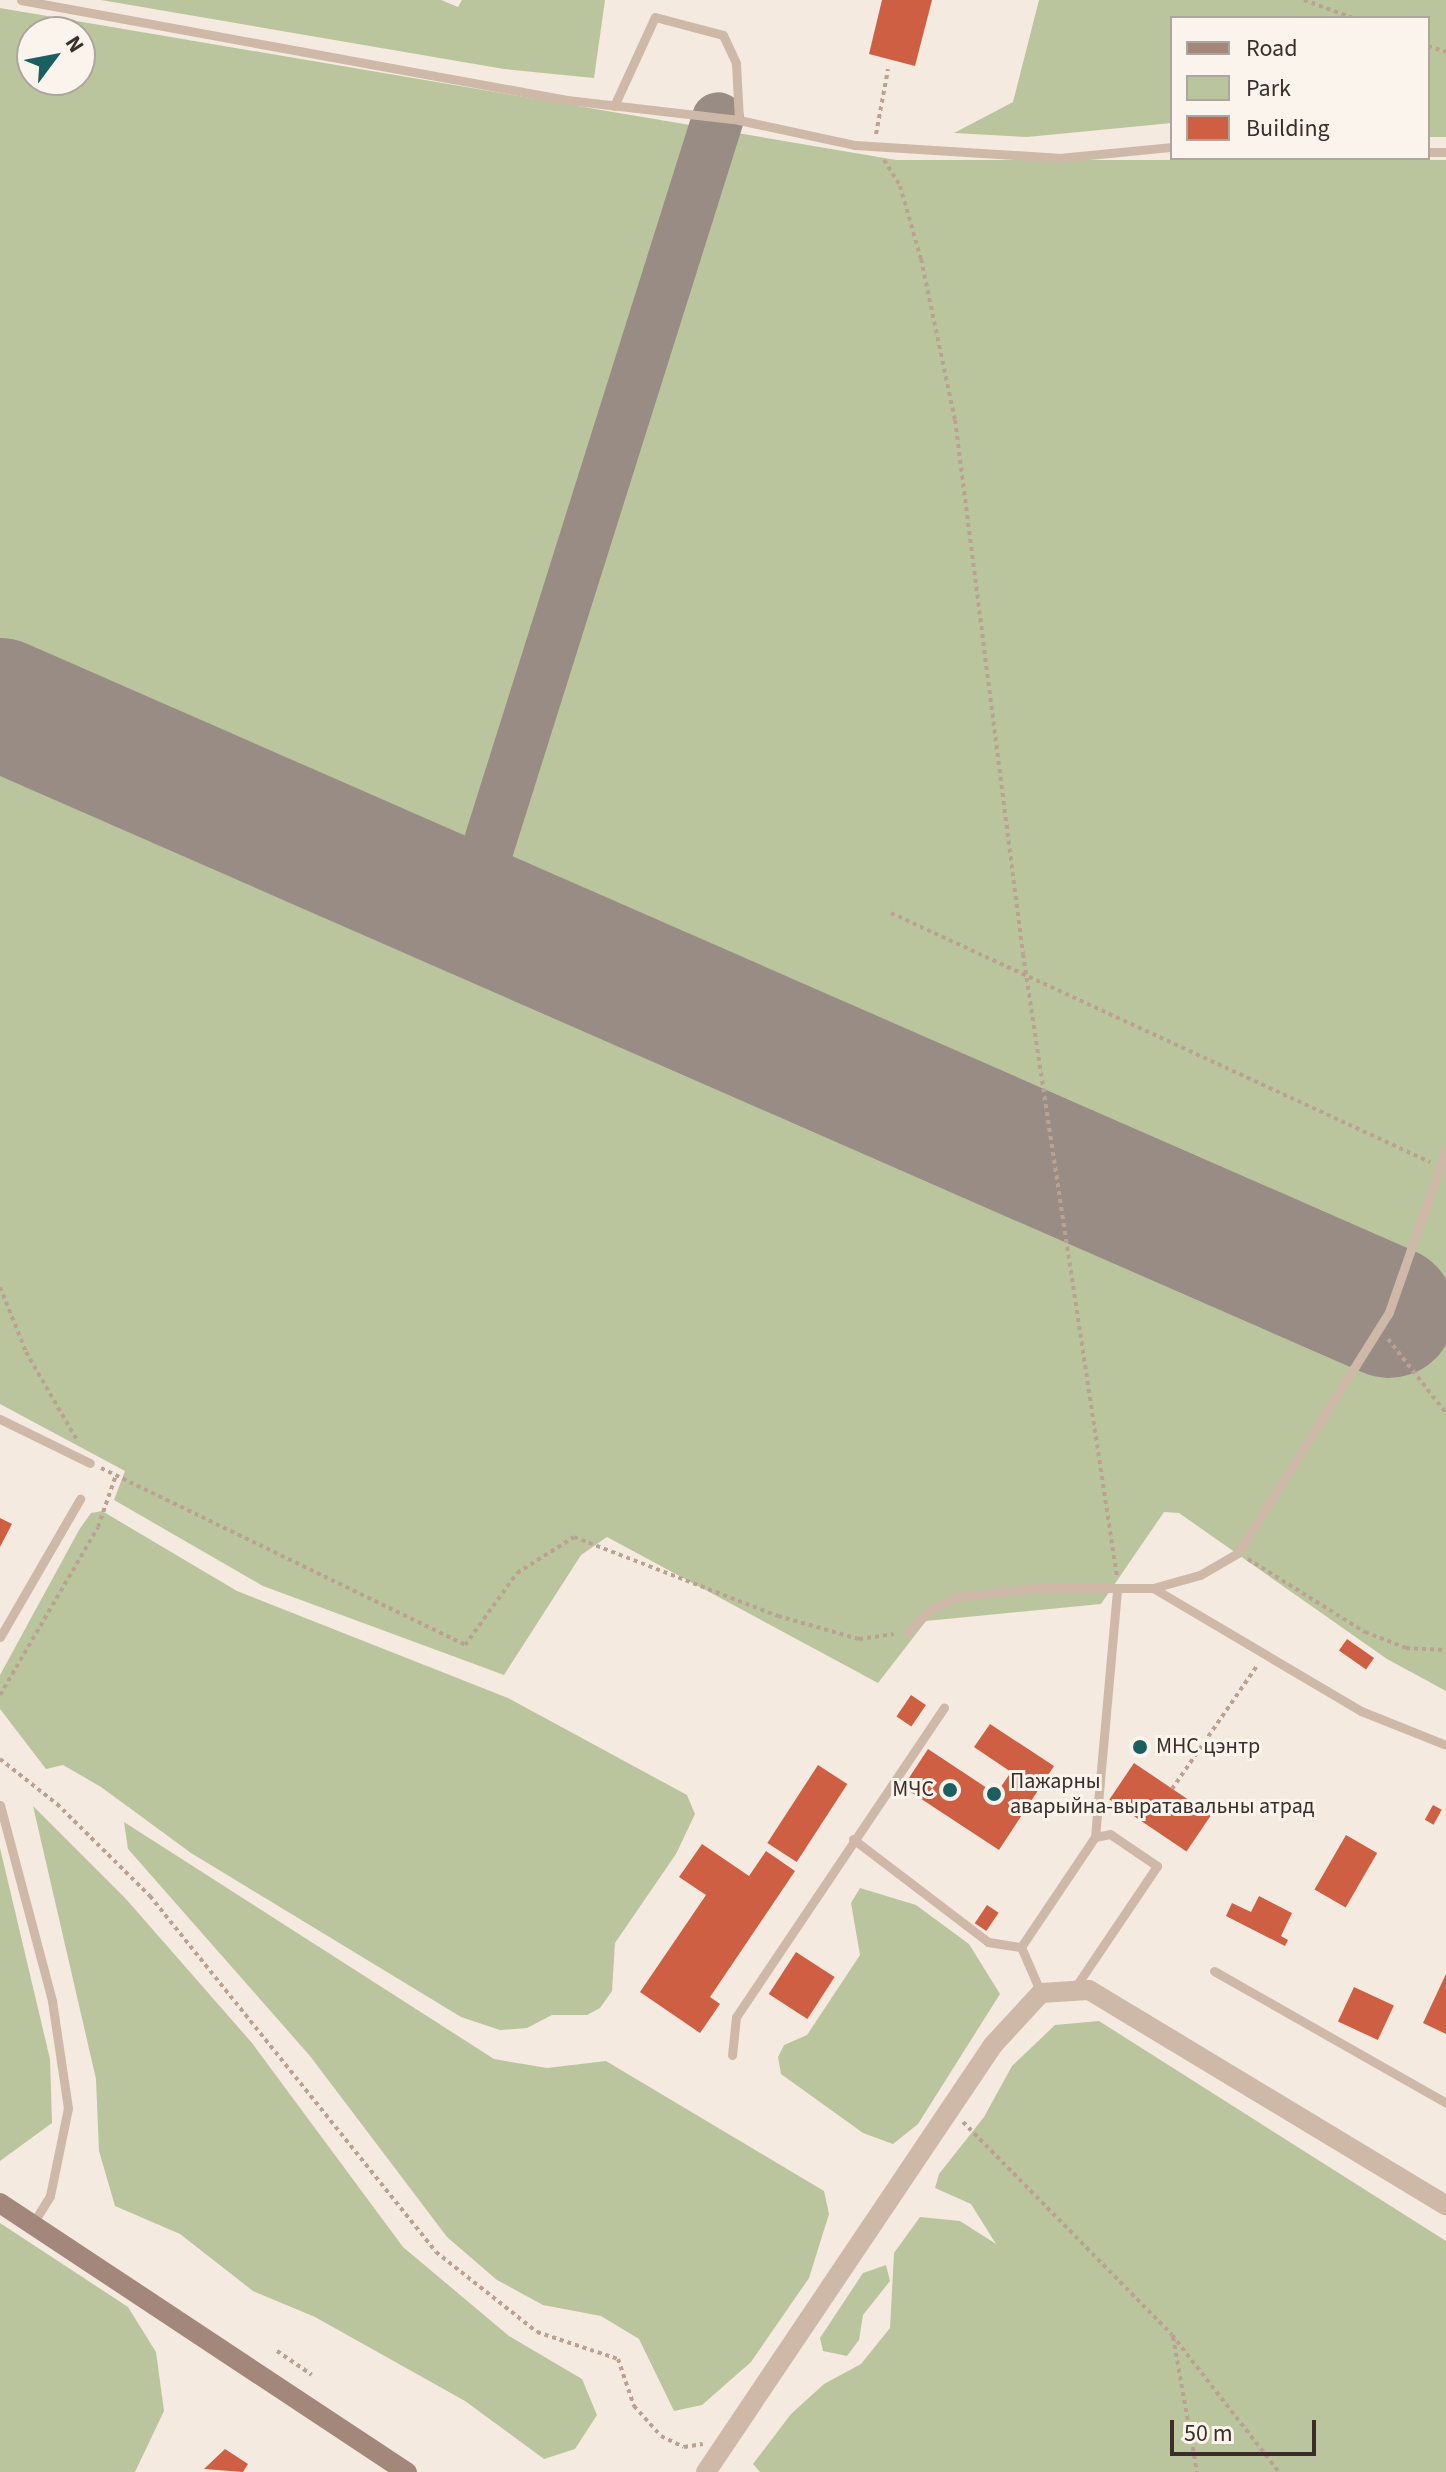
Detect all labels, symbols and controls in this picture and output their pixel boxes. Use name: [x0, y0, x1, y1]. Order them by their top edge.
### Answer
north arrow: [16, 16, 96, 96]
legend: [1170, 16, 1430, 160]
text: N: [57, 30, 92, 59]
text: Road: [1246, 31, 1298, 66]
text: Park: [1246, 71, 1291, 106]
text: Building: [1246, 111, 1330, 146]
place label: МНС цэнтр: [1156, 1734, 1260, 1760]
marker: МНС цэнтр: [1131, 1738, 1149, 1756]
place label: Пажарны аварыйна-выратавальны атрад: [1010, 1768, 1315, 1820]
place label: МЧС: [892, 1777, 934, 1803]
marker: МЧС: [941, 1781, 959, 1799]
marker: Пажарны аварыйна-выратавальны атрад: [985, 1785, 1003, 1803]
scale bar: [1174, 2404, 1320, 2454]
text: 50 m: [1184, 2416, 1233, 2451]

